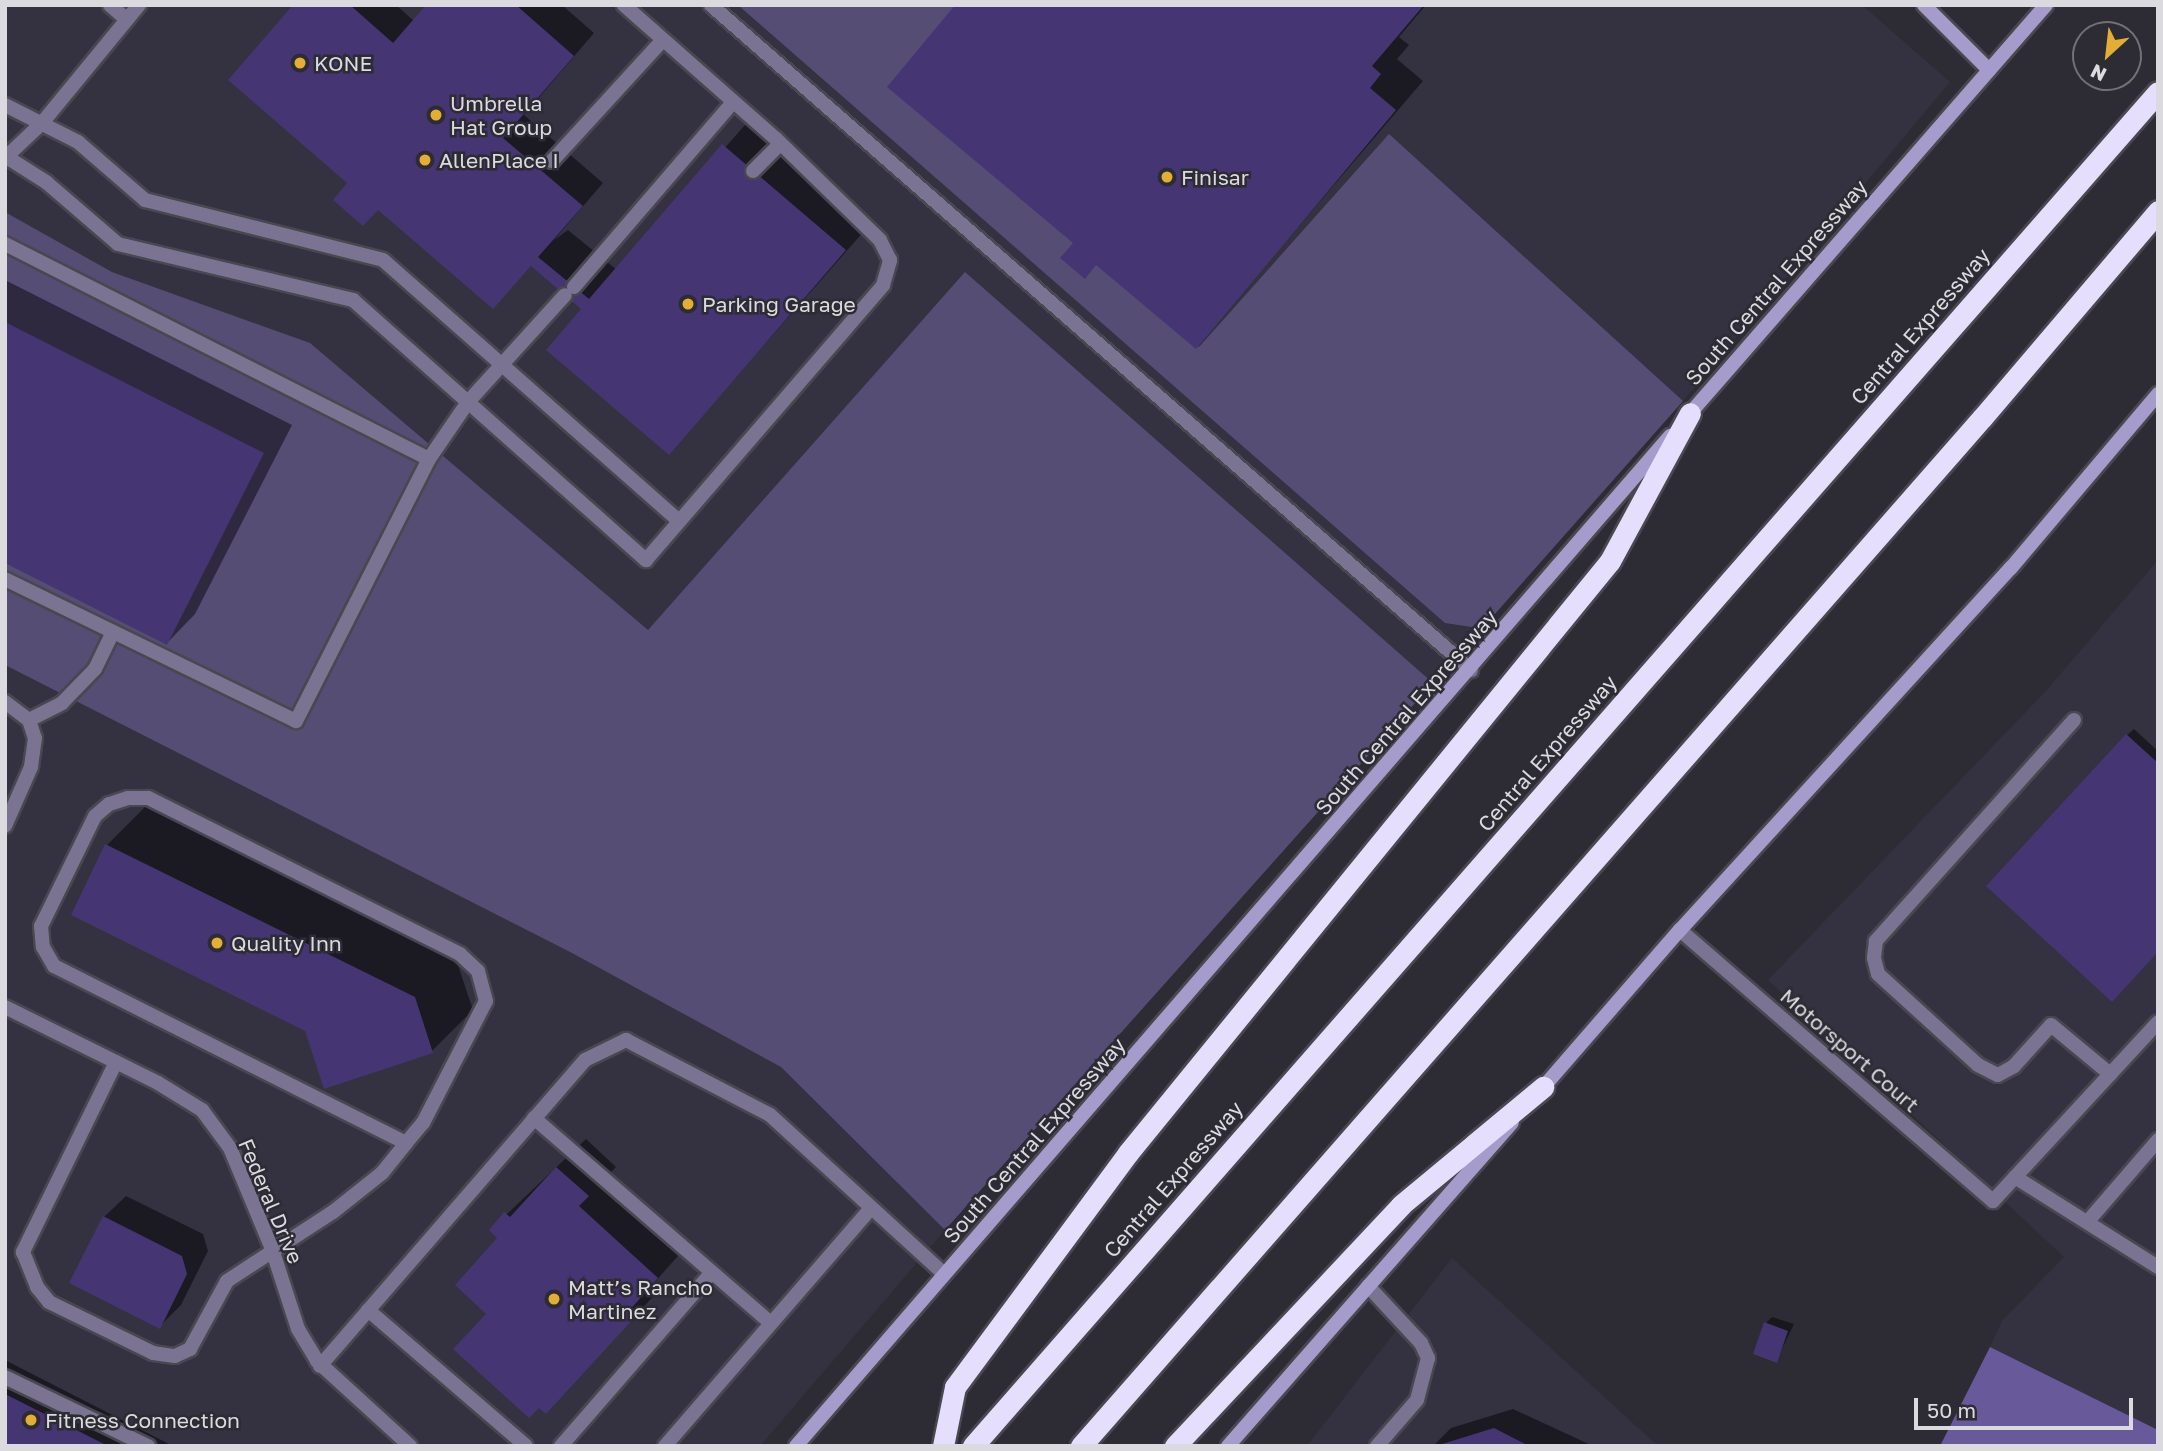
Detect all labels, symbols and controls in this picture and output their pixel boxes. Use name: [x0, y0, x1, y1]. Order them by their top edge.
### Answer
north arrow: [2072, 21, 2142, 91]
place label: KONE: [314, 50, 372, 76]
marker: KONE: [292, 55, 308, 71]
text: N: [2086, 60, 2110, 87]
place label: Umbrella Hat Group: [450, 90, 552, 140]
marker: Umbrella Hat Group: [428, 107, 444, 123]
place label: AllenPlace I: [439, 147, 559, 173]
marker: AllenPlace I: [417, 152, 433, 168]
place label: Finisar: [1181, 164, 1249, 190]
marker: Finisar: [1159, 169, 1175, 185]
street label: South Central Expressway: [1680, 174, 1872, 390]
street label: Central Expressway: [1845, 243, 1995, 409]
place label: Parking Garage: [702, 291, 856, 317]
marker: Parking Garage: [680, 296, 696, 312]
street label: South Central Expressway: [1310, 604, 1502, 820]
street label: Central Expressway: [1472, 670, 1622, 836]
place label: Quality Inn: [231, 930, 342, 956]
marker: Quality Inn: [209, 935, 225, 951]
street label: Motorsport Court: [1776, 983, 1924, 1117]
street label: South Central Expressway: [938, 1032, 1130, 1248]
street label: Central Expressway: [1098, 1096, 1248, 1262]
street label: Federal Drive: [233, 1135, 309, 1267]
place label: Matt’s Rancho Martinez: [568, 1274, 713, 1324]
marker: Matt’s Rancho Martinez: [546, 1291, 562, 1307]
scale bar: [1918, 1384, 2137, 1428]
text: 50 m: [1927, 1397, 1976, 1423]
place label: Fitness Connection: [45, 1407, 240, 1433]
marker: Fitness Connection: [23, 1412, 39, 1428]

